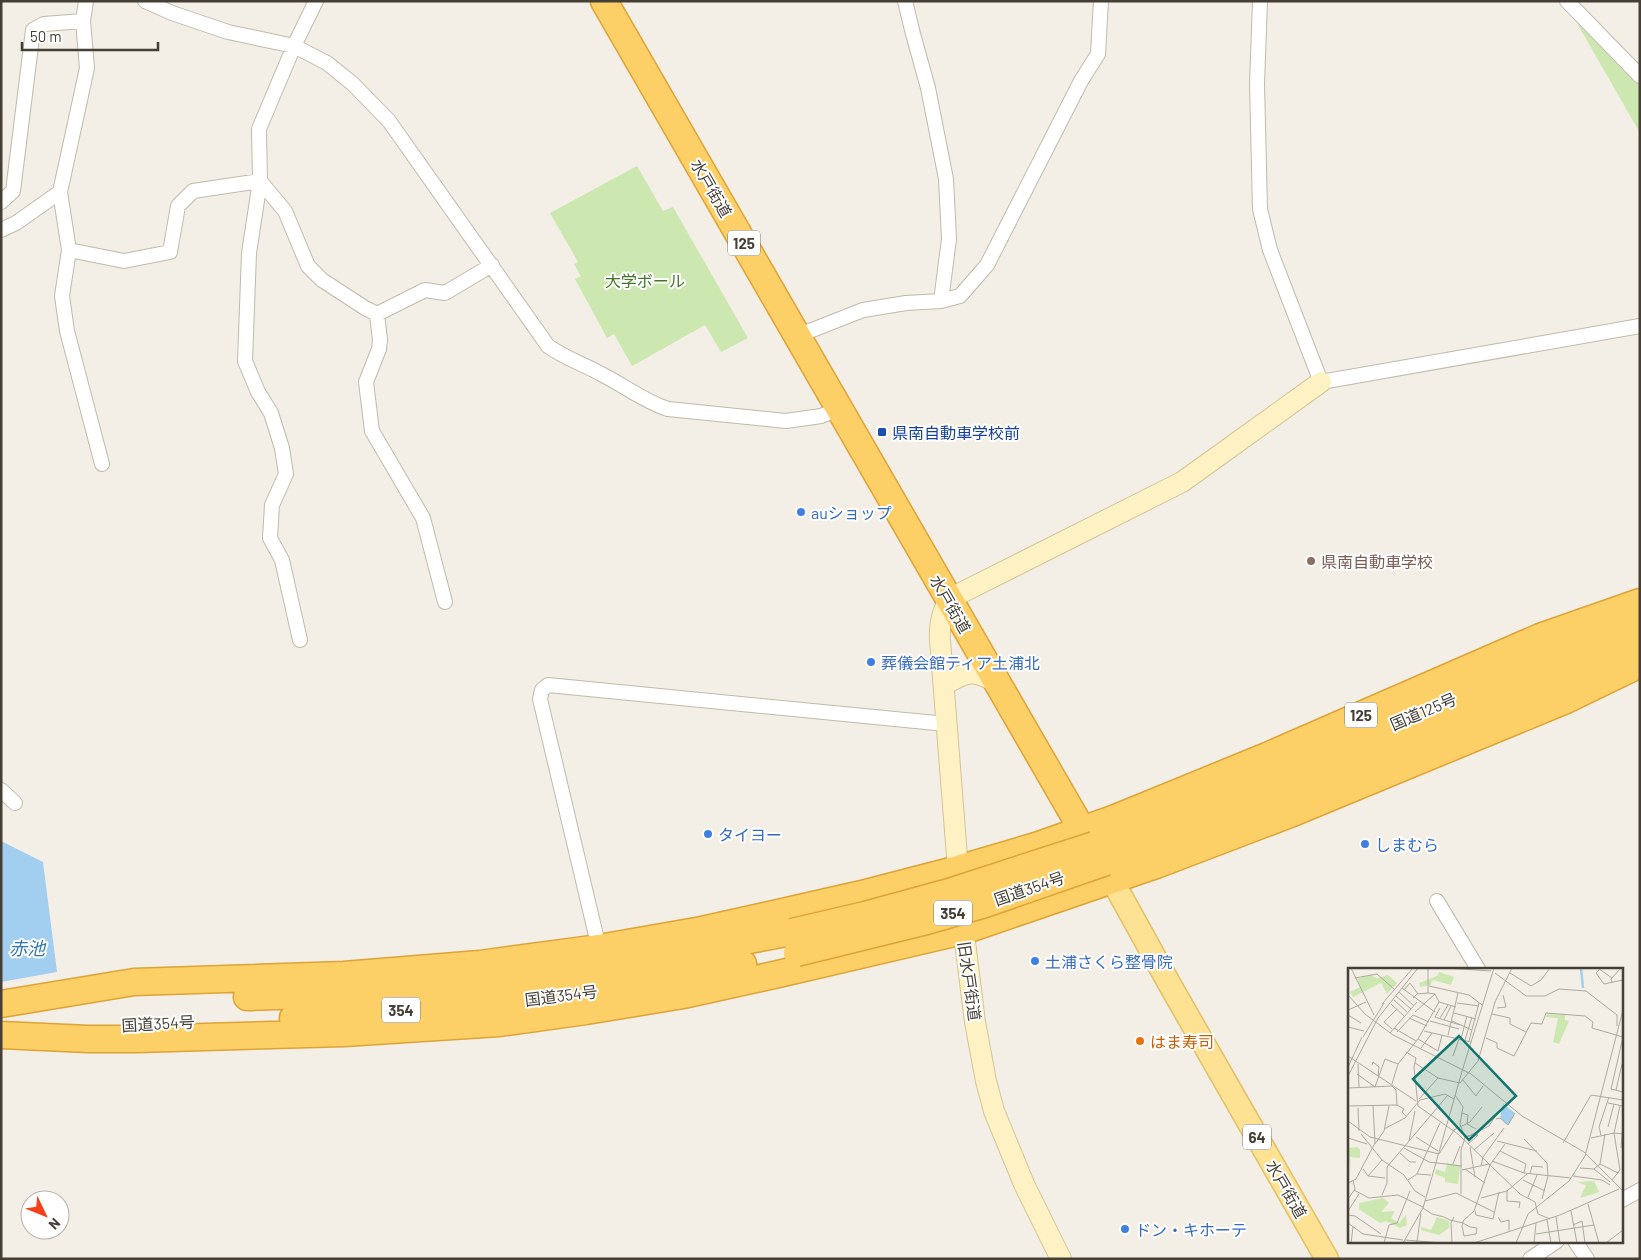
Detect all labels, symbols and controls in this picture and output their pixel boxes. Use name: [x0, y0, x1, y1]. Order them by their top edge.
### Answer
scale bar: [22, 20, 159, 52]
text: 50 m: [30, 27, 62, 45]
street label: 水戸街道: [688, 156, 736, 220]
road number: 125: [728, 230, 760, 256]
park label: 大学ボール: [605, 271, 685, 290]
place label: 県南自動車学校前: [892, 423, 1020, 442]
marker: 県南自動車学校前: [876, 426, 888, 438]
place label: auショップ: [811, 503, 892, 522]
marker: auショップ: [795, 506, 807, 518]
place label: 県南自動車学校: [1321, 552, 1433, 571]
marker: 県南自動車学校: [1305, 555, 1317, 567]
street label: 水戸街道: [927, 572, 975, 636]
place label: 葬儀会館ティア土浦北: [881, 653, 1040, 672]
marker: 葬儀会館ティア土浦北: [865, 656, 877, 668]
street label: 国道125号: [1387, 689, 1459, 733]
road number: 125: [1345, 702, 1377, 728]
place label: タイヨー: [718, 825, 782, 844]
marker: タイヨー: [702, 828, 714, 840]
place label: しまむら: [1375, 835, 1439, 854]
marker: しまむら: [1359, 838, 1371, 850]
street label: 国道354号: [991, 867, 1067, 909]
road number: 354: [934, 900, 972, 926]
water label: 赤池: [9, 937, 47, 959]
street label: 旧水戸街道: [955, 940, 985, 1022]
place label: 土浦さくら整骨院: [1045, 952, 1173, 971]
marker: 土浦さくら整骨院: [1029, 955, 1041, 967]
inset map: [1348, 968, 1624, 1242]
street label: 国道354号: [523, 981, 599, 1009]
road number: 354: [382, 998, 420, 1022]
street label: 国道354号: [121, 1012, 195, 1034]
place label: はま寿司: [1150, 1032, 1214, 1051]
marker: はま寿司: [1134, 1035, 1146, 1047]
road number: 64: [1243, 1124, 1271, 1150]
street label: 水戸街道: [1263, 1157, 1311, 1221]
north arrow: [20, 1190, 70, 1240]
text: N: [45, 1215, 64, 1233]
place label: ドン・キホーテ: [1135, 1220, 1247, 1239]
marker: ドン・キホーテ: [1119, 1223, 1131, 1235]

